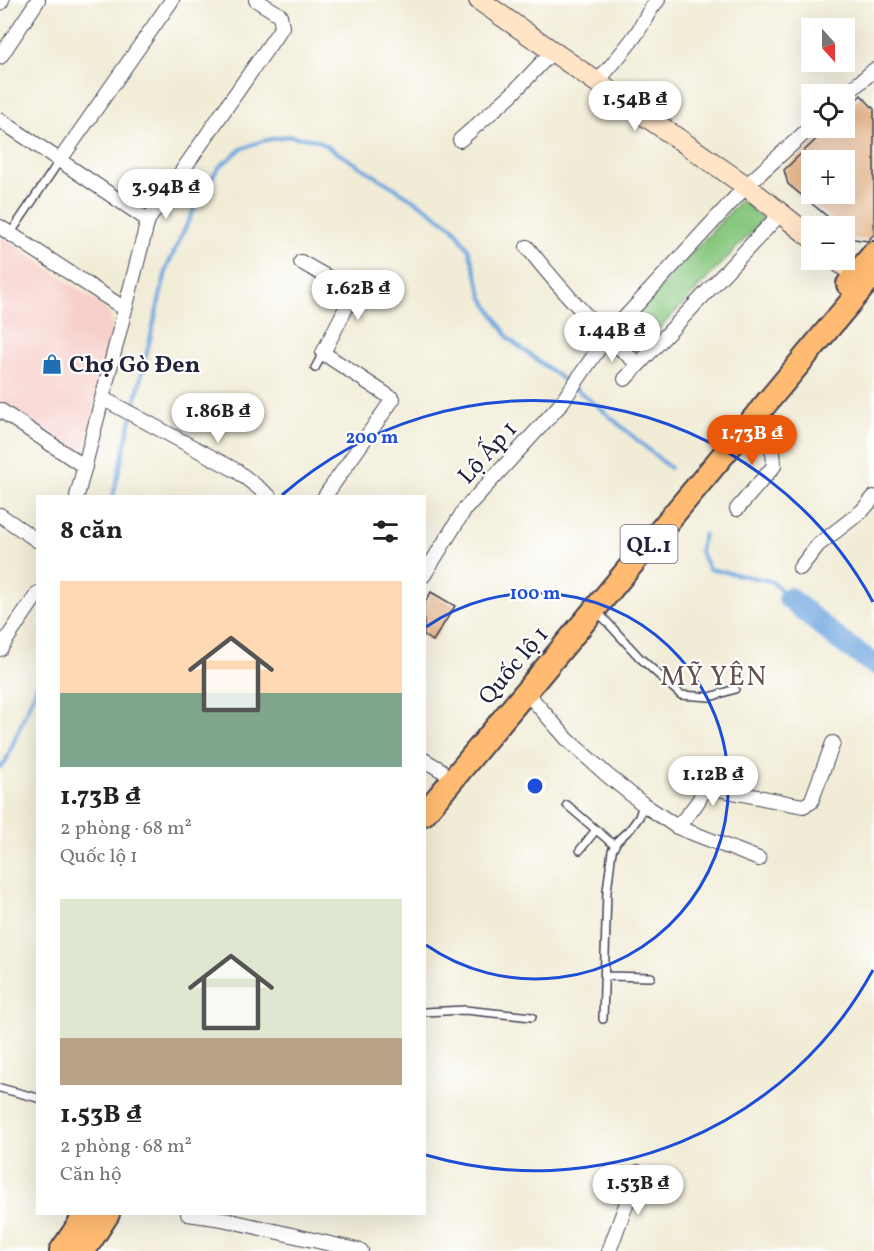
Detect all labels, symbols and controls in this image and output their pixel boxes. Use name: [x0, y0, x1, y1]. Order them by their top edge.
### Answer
north arrow: [801, 18, 855, 72]
map controls: [801, 18, 855, 270]
pin: 1.54B ₫: [580, 81, 690, 132]
button: locate: [801, 84, 855, 138]
text: 1.54B ₫: [603, 86, 667, 114]
button: +: [801, 150, 855, 204]
pin: 3.94B ₫: [111, 169, 221, 220]
text: 3.94B ₫: [132, 174, 200, 202]
button: −: [801, 216, 855, 270]
pin: 1.62B ₫: [303, 270, 413, 321]
text: 1.62B ₫: [326, 275, 390, 303]
pin: 1.44B ₫: [557, 312, 667, 363]
text: 1.44B ₫: [578, 317, 646, 345]
place label: Chợ Gò Đen: [69, 349, 201, 383]
shop icon: Chợ Gò Đen: [40, 352, 64, 376]
pin: 1.86B ₫: [163, 393, 273, 444]
text: 1.86B ₫: [185, 398, 251, 426]
street label: Lộ Ấp 1: [450, 413, 526, 493]
pin: 1.73B ₫: [697, 415, 807, 466]
text: 1.73B ₫: [721, 420, 783, 448]
text: 200 m: [346, 426, 398, 451]
text: 8 căn: [60, 513, 123, 549]
icon: filters: [369, 515, 402, 548]
road number: QL.1: [620, 525, 678, 563]
text: 100 m: [510, 582, 560, 607]
icon: home: [177, 620, 285, 728]
street label: Quốc lộ 1: [471, 620, 558, 713]
district label: MỸ YÊN: [660, 659, 768, 697]
pin: 1.12B ₫: [658, 756, 768, 807]
text: 1.12B ₫: [682, 761, 744, 789]
centre of rings: [525, 776, 545, 796]
text: 1.73B ₫: [60, 779, 141, 815]
text: 2 phòng · 68 m²: [60, 815, 192, 843]
text: Quốc lộ 1: [60, 843, 138, 871]
icon: home: [177, 938, 285, 1046]
text: 1.53B ₫: [60, 1097, 142, 1133]
text: 2 phòng · 68 m²: [60, 1133, 192, 1161]
text: Căn hộ: [60, 1161, 122, 1189]
pin: 1.53B ₫: [583, 1165, 693, 1216]
text: 1.53B ₫: [607, 1170, 669, 1198]

